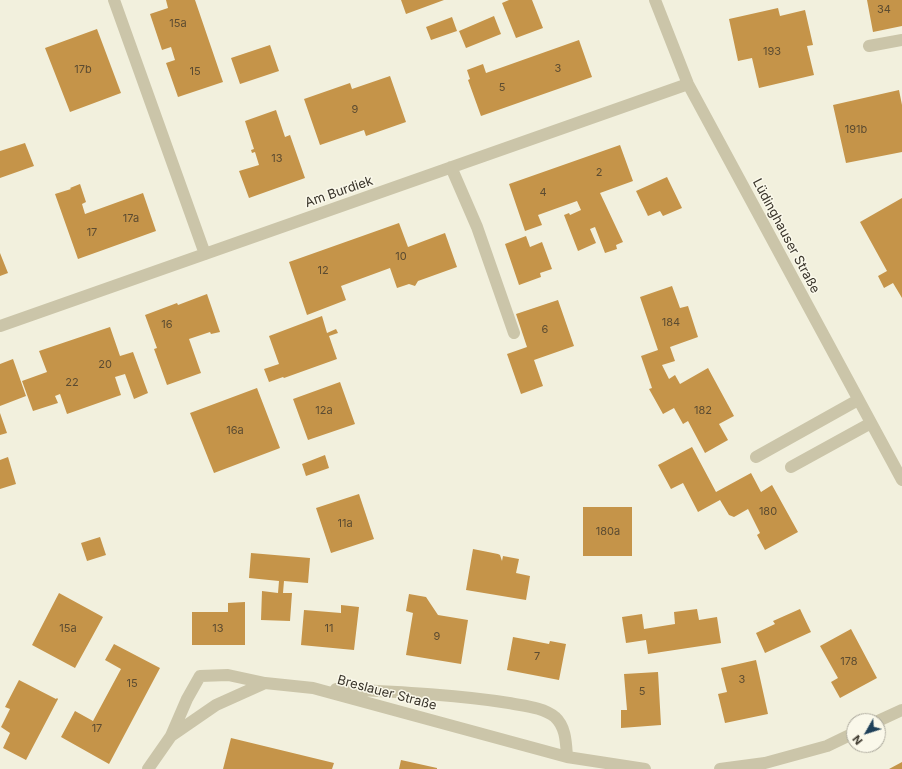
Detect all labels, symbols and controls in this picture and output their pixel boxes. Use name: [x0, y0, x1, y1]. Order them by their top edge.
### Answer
house number: 34: [877, 3, 891, 17]
house number: 15a: [169, 17, 187, 31]
house number: 193: [763, 45, 781, 59]
house number: 3: [555, 62, 561, 76]
house number: 17b: [74, 63, 92, 77]
house number: 15: [189, 65, 201, 79]
house number: 5: [499, 81, 505, 95]
house number: 9: [352, 103, 358, 117]
house number: 191b: [845, 123, 867, 137]
house number: 13: [271, 152, 283, 166]
house number: 2: [596, 166, 602, 180]
street label: Am Burdiek: [303, 173, 375, 211]
street label: Lüdinghauser Straße: [749, 176, 823, 296]
house number: 4: [539, 186, 547, 200]
house number: 17a: [123, 212, 139, 226]
house number: 17: [87, 226, 97, 240]
house number: 10: [395, 250, 407, 264]
house number: 12: [317, 264, 329, 278]
house number: 184: [662, 316, 680, 330]
house number: 16: [161, 318, 173, 332]
house number: 6: [542, 323, 548, 337]
house number: 20: [98, 358, 112, 372]
house number: 22: [65, 376, 79, 390]
house number: 12a: [315, 404, 333, 418]
house number: 182: [694, 404, 712, 418]
house number: 16a: [226, 424, 244, 438]
house number: 180: [759, 505, 777, 519]
house number: 11a: [337, 517, 353, 531]
house number: 180a: [596, 525, 620, 539]
house number: 15a: [59, 622, 77, 636]
house number: 13: [212, 622, 224, 636]
house number: 11: [325, 622, 333, 636]
house number: 9: [434, 630, 440, 644]
house number: 7: [534, 650, 540, 664]
house number: 178: [840, 655, 858, 669]
street label: Breslauer Straße: [336, 672, 438, 714]
house number: 3: [739, 673, 745, 687]
house number: 15: [126, 677, 138, 691]
house number: 5: [639, 685, 645, 699]
north arrow: [846, 713, 886, 753]
house number: 17: [92, 722, 102, 736]
text: N: [849, 732, 866, 748]

